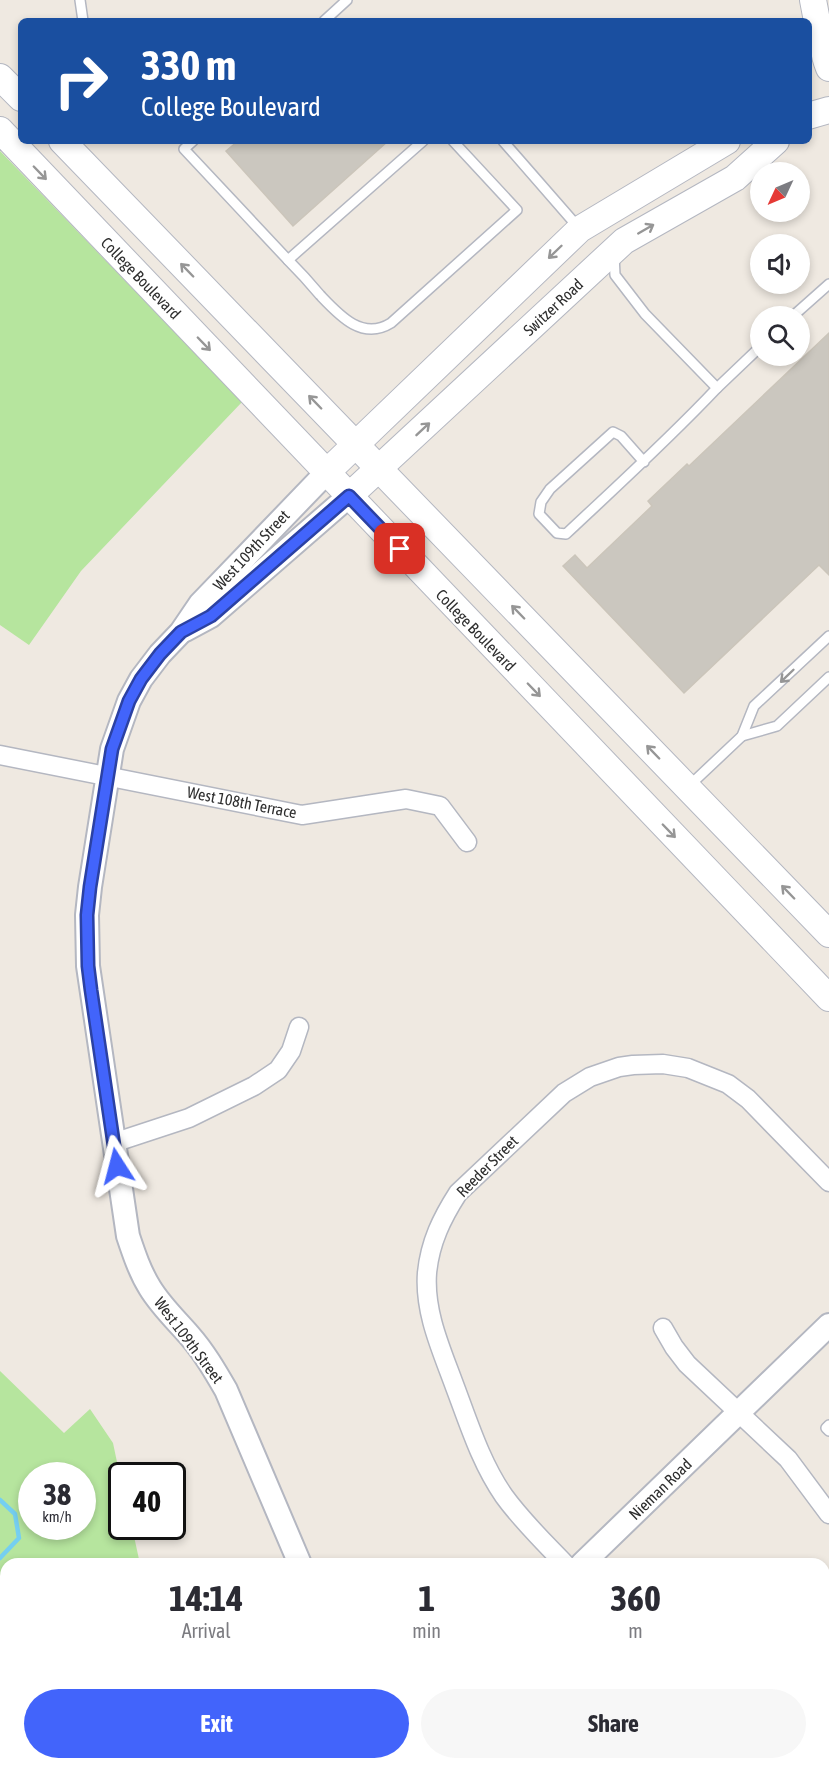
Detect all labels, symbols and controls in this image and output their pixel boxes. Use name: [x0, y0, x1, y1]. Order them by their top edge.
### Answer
text: 330 m: [141, 41, 236, 89]
icon: right: [42, 42, 120, 120]
text: College Boulevard: [141, 91, 321, 122]
north arrow: [750, 162, 810, 222]
map controls: [750, 162, 810, 366]
one-way arrow: [33, 165, 48, 180]
one-way arrow: [636, 223, 654, 234]
street label: College Boulevard: [97, 233, 184, 323]
button: sound: [750, 234, 810, 294]
one-way arrow: [548, 245, 563, 259]
one-way arrow: [179, 262, 194, 277]
street label: Switzer Road: [520, 275, 586, 339]
button: search: [750, 306, 810, 366]
one-way arrow: [197, 337, 211, 352]
one-way arrow: [308, 395, 323, 410]
one-way arrow: [415, 422, 430, 436]
street label: West 109th Street: [209, 506, 293, 594]
pin: [374, 523, 425, 574]
icon: arrive: [383, 532, 416, 565]
street label: College Boulevard: [432, 585, 519, 675]
one-way arrow: [510, 604, 525, 619]
one-way arrow: [779, 669, 794, 683]
one-way arrow: [527, 683, 542, 698]
one-way arrow: [646, 744, 660, 759]
street label: West 108th Terrace: [186, 783, 298, 821]
one-way arrow: [662, 824, 676, 839]
one-way arrow: [781, 885, 796, 900]
street label: Reeder Street: [453, 1131, 522, 1200]
position arrow: [85, 1134, 149, 1198]
street label: West 109th Street: [151, 1293, 227, 1387]
street label: Nieman Road: [625, 1455, 695, 1523]
speed limit sign: 40: [108, 1462, 186, 1540]
text: 38: [43, 1477, 71, 1511]
text: km/h: [42, 1508, 72, 1525]
text: 14:14: [169, 1577, 243, 1619]
text: 1: [418, 1577, 435, 1619]
text: 360: [610, 1577, 661, 1619]
text: Arrival: [182, 1619, 231, 1642]
text: min: [412, 1619, 441, 1642]
text: m: [628, 1619, 643, 1642]
button: Exit: [24, 1689, 409, 1758]
button: Share: [421, 1689, 806, 1758]

